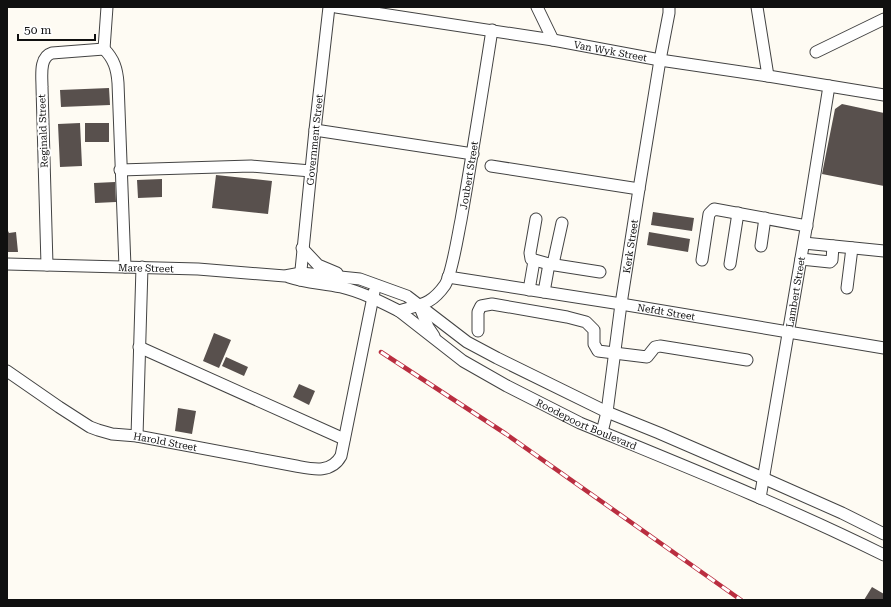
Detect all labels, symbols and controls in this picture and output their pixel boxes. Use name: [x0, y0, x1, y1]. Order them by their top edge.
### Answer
scale bar: [18, 16, 95, 42]
text: 50 m: [24, 23, 51, 37]
street label: Van Wyk Street: [573, 39, 648, 63]
street label: Government Street: [304, 93, 325, 186]
street label: Reginald Street: [36, 94, 50, 168]
street label: Joubert Street: [457, 140, 480, 210]
street label: Kerk Street: [620, 218, 640, 274]
street label: Lambert Street: [784, 255, 807, 328]
street label: Mare Street: [118, 261, 174, 274]
street label: Nefdt Street: [636, 301, 696, 322]
street label: Roodepoort Boulevard: [534, 396, 639, 452]
street label: Harold Street: [132, 430, 198, 453]

